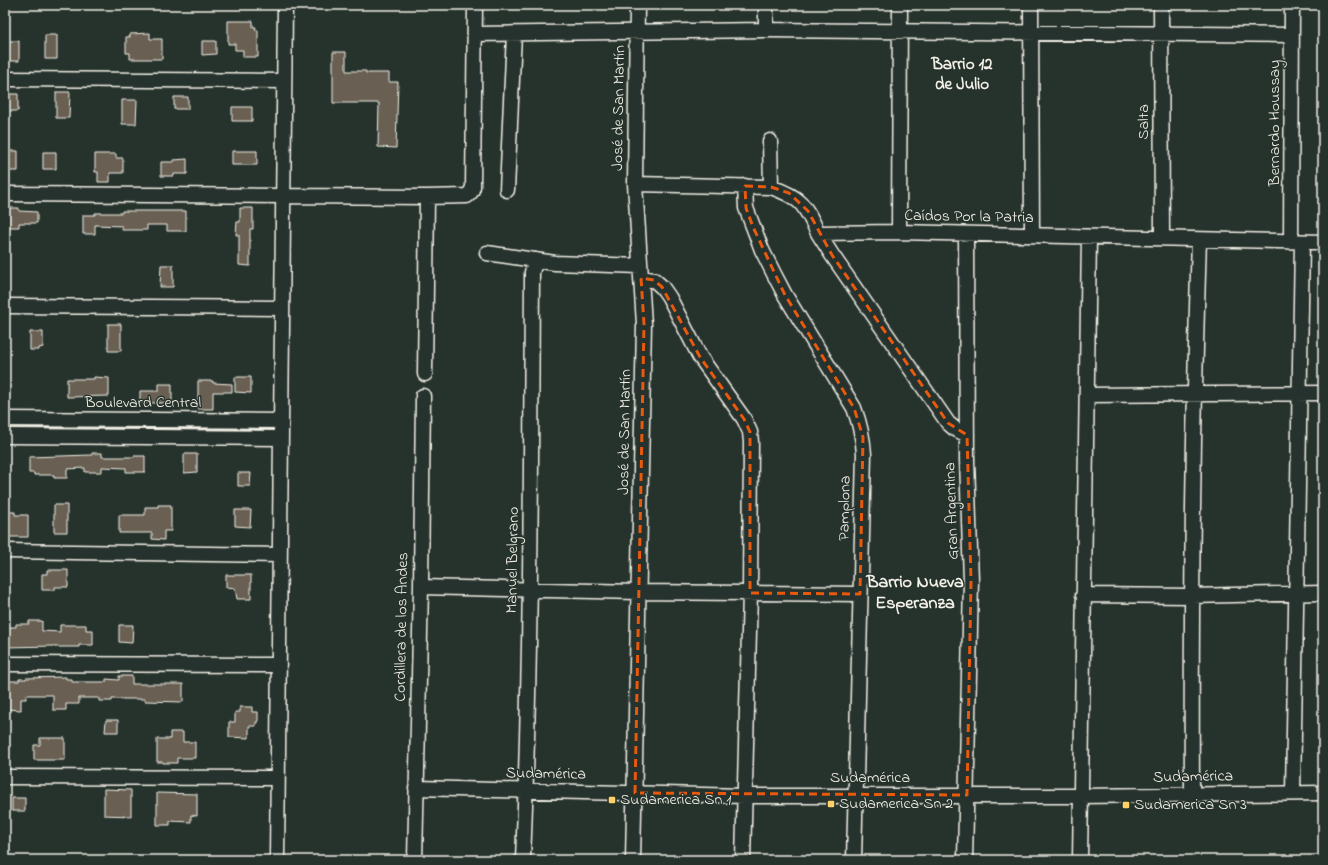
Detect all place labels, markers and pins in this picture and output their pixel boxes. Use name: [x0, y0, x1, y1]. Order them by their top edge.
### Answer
place label: Sudamerica Sn 1: [620, 788, 731, 812]
place label: Sudamerica Sn 2: [839, 792, 953, 816]
place label: Sudamerica Sn 3: [1134, 793, 1247, 817]
marker: Sudamerica Sn 1: [607, 795, 617, 805]
marker: Sudamerica Sn 2: [826, 799, 836, 809]
marker: Sudamerica Sn 3: [1121, 800, 1131, 810]

